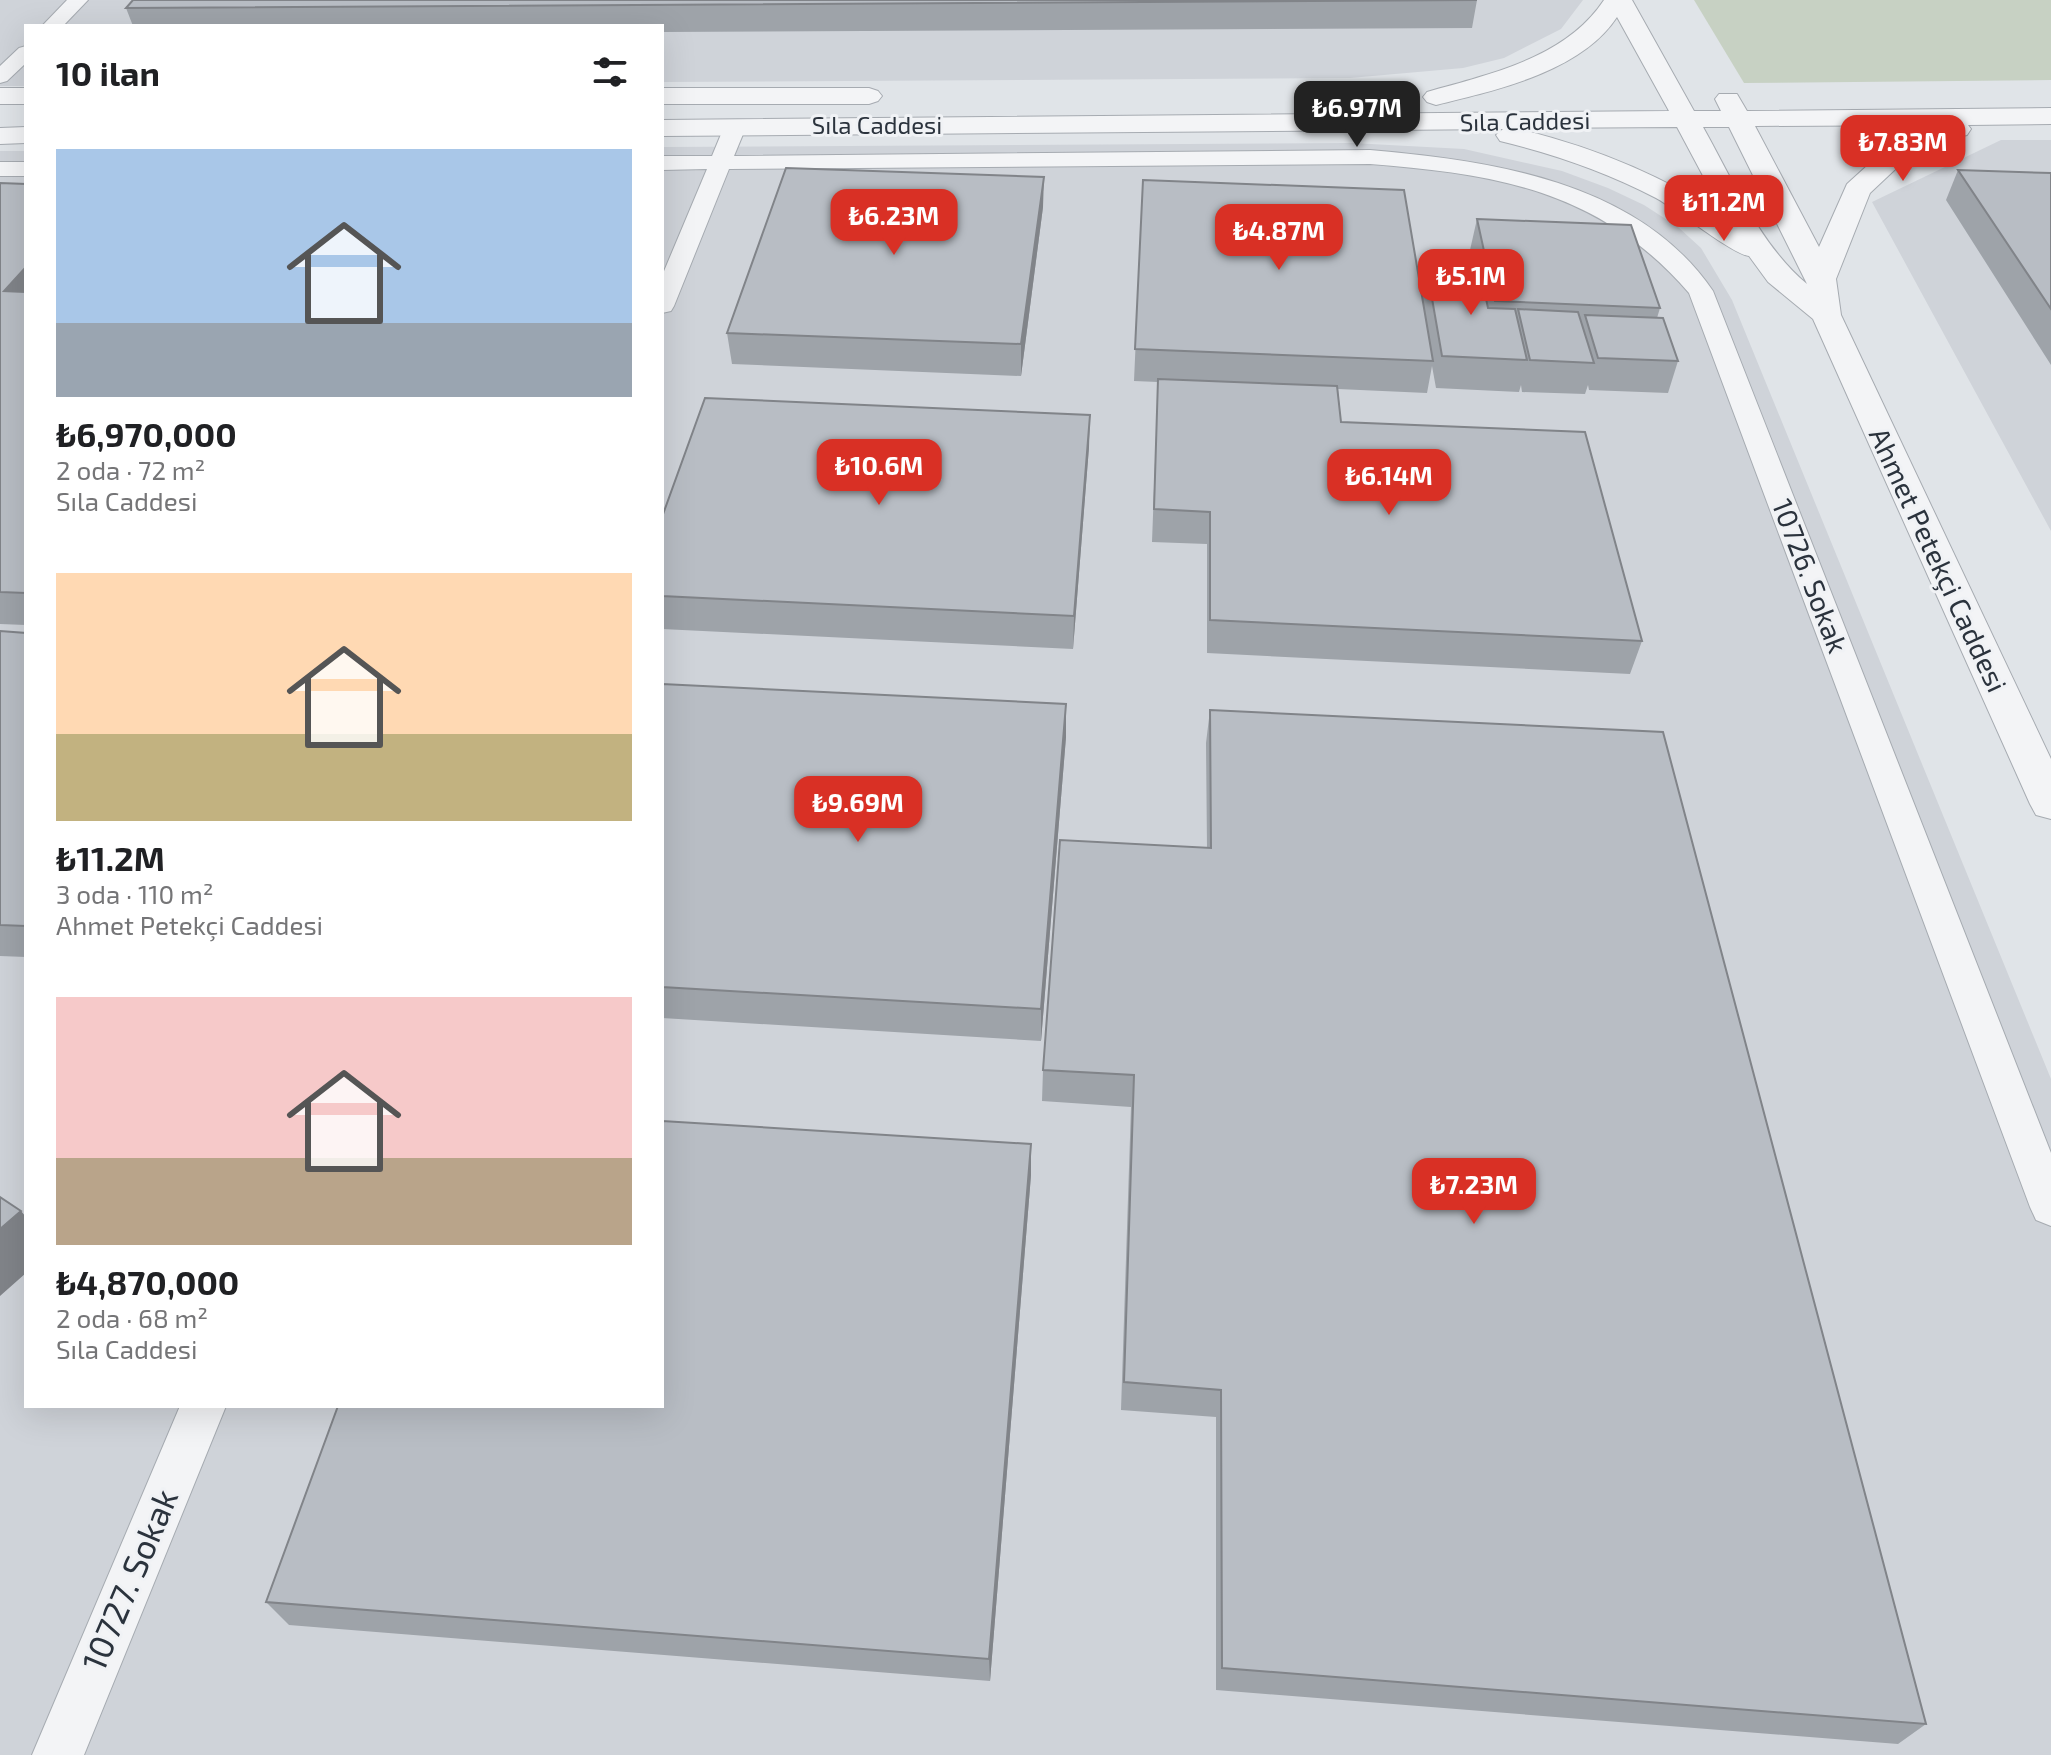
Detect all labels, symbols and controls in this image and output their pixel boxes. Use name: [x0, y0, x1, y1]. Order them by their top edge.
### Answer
icon: filters: [588, 50, 632, 94]
text: 10 ilan: [56, 52, 160, 93]
pin: ₺6.97M: [1292, 81, 1422, 149]
text: ₺6.97M: [1312, 91, 1402, 122]
street label: Sıla Caddesi: [1459, 105, 1590, 136]
street label: Sıla Caddesi: [812, 110, 942, 139]
pin: ₺7.83M: [1838, 115, 1968, 183]
text: ₺7.83M: [1858, 125, 1948, 156]
pin: ₺11.2M: [1659, 175, 1789, 243]
text: ₺11.2M: [1682, 185, 1766, 216]
pin: ₺6.23M: [829, 189, 959, 257]
text: ₺6.23M: [849, 199, 939, 230]
icon: home: [272, 201, 416, 345]
pin: ₺4.87M: [1214, 204, 1344, 272]
text: ₺4.87M: [1233, 214, 1325, 245]
pin: ₺5.1M: [1415, 249, 1527, 317]
text: ₺5.1M: [1436, 259, 1506, 290]
text: ₺6,970,000: [56, 413, 237, 454]
street label: Ahmet Petekçi Caddesi: [1862, 422, 2015, 698]
pin: ₺10.6M: [814, 439, 944, 507]
text: ₺10.6M: [835, 449, 923, 480]
pin: ₺6.14M: [1324, 449, 1454, 517]
text: 2 oda · 72 m²: [56, 454, 205, 485]
text: ₺6.14M: [1345, 459, 1433, 490]
text: Sıla Caddesi: [56, 485, 197, 516]
street label: 10726. Sokak: [1766, 494, 1856, 657]
icon: home: [272, 625, 416, 769]
pin: ₺9.69M: [793, 776, 923, 844]
text: ₺9.69M: [812, 786, 904, 817]
text: ₺11.2M: [56, 837, 165, 878]
text: 3 oda · 110 m²: [56, 878, 214, 909]
text: Ahmet Petekçi Caddesi: [56, 909, 323, 940]
icon: home: [272, 1049, 416, 1193]
pin: ₺7.23M: [1409, 1158, 1539, 1226]
text: ₺7.23M: [1430, 1168, 1518, 1199]
text: ₺4,870,000: [56, 1261, 239, 1302]
text: 2 oda · 68 m²: [56, 1302, 208, 1333]
text: Sıla Caddesi: [56, 1333, 197, 1364]
street label: 10727. Sokak: [72, 1482, 185, 1676]

